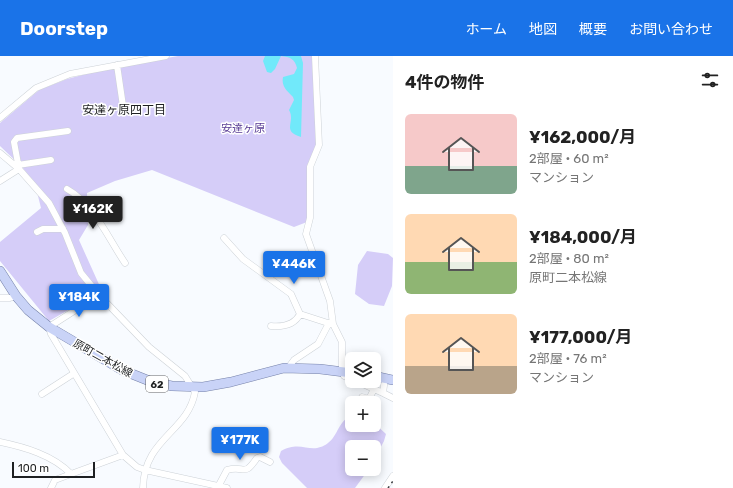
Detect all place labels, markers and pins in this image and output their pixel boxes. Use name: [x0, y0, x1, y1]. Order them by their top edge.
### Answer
pin: ¥162K: [65, 196, 121, 230]
pin: ¥446K: [266, 251, 322, 285]
pin: ¥184K: [51, 284, 107, 318]
pin: ¥177K: [212, 427, 268, 461]

